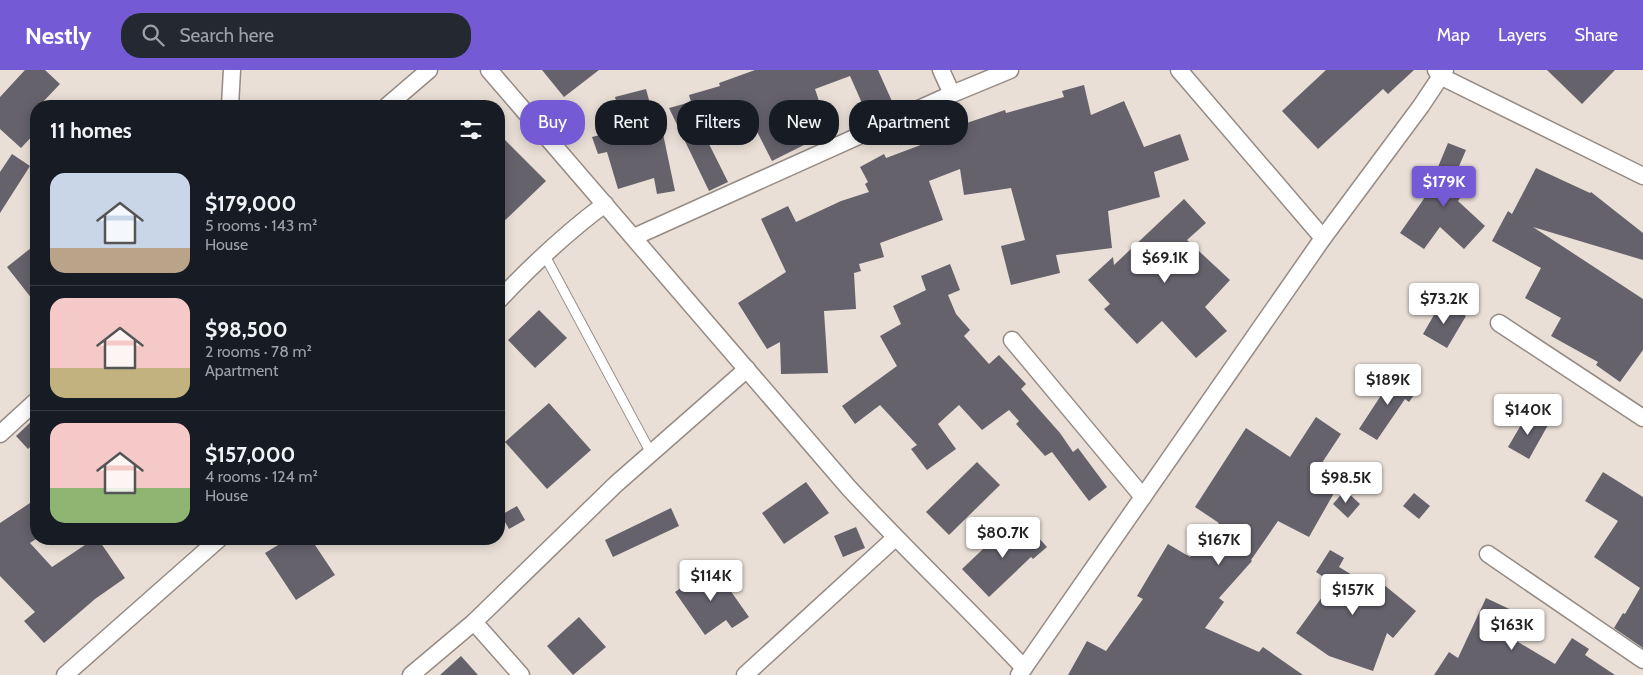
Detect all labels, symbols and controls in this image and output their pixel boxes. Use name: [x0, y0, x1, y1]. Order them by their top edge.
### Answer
search box: [121, 13, 471, 58]
text: Nestly: [25, 21, 91, 50]
icon: search: [139, 21, 167, 49]
text: Search here: [179, 24, 274, 47]
text: Map: [1437, 24, 1470, 46]
text: Layers: [1498, 24, 1547, 46]
text: Share: [1575, 24, 1618, 46]
chip: Buy: [520, 100, 585, 145]
chip: Rent: [595, 100, 667, 145]
chip: Filters: [677, 100, 759, 145]
chip: New: [769, 100, 839, 145]
chip: Apartment: [849, 100, 968, 145]
icon: filters: [457, 116, 485, 144]
text: 11 homes: [50, 118, 132, 143]
pin: $179K: [1409, 166, 1479, 208]
text: $179K: [1423, 172, 1465, 191]
text: $179,000: [205, 191, 296, 216]
icon: home: [90, 193, 150, 253]
text: 5 rooms · 143 m²: [205, 216, 317, 235]
text: House: [205, 235, 248, 254]
pin: $69.1K: [1124, 242, 1206, 284]
text: $69.1K: [1142, 248, 1188, 267]
pin: $73.2K: [1403, 282, 1485, 325]
text: $73.2K: [1420, 289, 1468, 308]
text: $98,500: [205, 317, 287, 342]
icon: home: [90, 318, 150, 378]
text: 2 rooms · 78 m²: [205, 342, 312, 361]
text: Apartment: [205, 361, 278, 380]
pin: $189K: [1353, 364, 1423, 406]
text: $189K: [1366, 370, 1410, 389]
pin: $140K: [1493, 394, 1563, 436]
text: $140K: [1505, 400, 1551, 419]
text: $157,000: [205, 442, 295, 467]
icon: home: [90, 443, 150, 503]
pin: $98.5K: [1305, 462, 1387, 504]
text: 4 rooms · 124 m²: [205, 467, 318, 486]
text: $98.5K: [1321, 468, 1371, 487]
text: House: [205, 486, 248, 505]
pin: $80.7K: [962, 516, 1044, 559]
text: $80.7K: [977, 523, 1029, 542]
pin: $167K: [1184, 524, 1254, 566]
text: $167K: [1198, 530, 1240, 549]
pin: $114K: [676, 560, 746, 602]
text: $114K: [690, 566, 732, 585]
pin: $157K: [1318, 574, 1388, 616]
text: $157K: [1332, 580, 1374, 599]
pin: $163K: [1477, 608, 1547, 651]
text: $163K: [1491, 615, 1533, 634]

